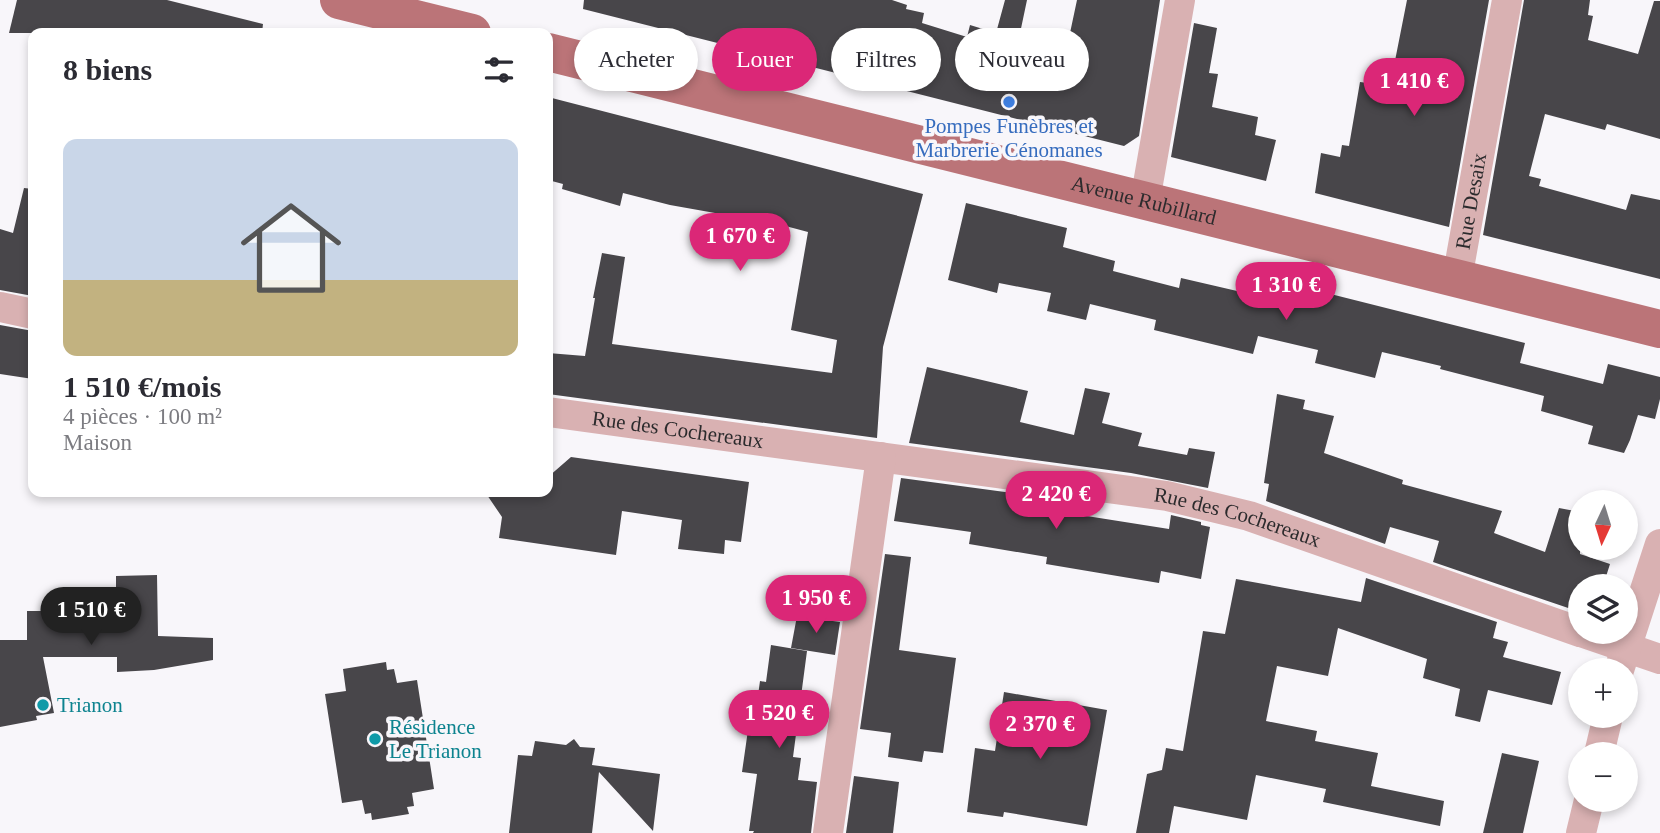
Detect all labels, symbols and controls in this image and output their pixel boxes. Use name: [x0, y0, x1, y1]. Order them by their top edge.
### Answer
chip: Acheter: [574, 28, 698, 91]
chip: Louer: [712, 28, 817, 91]
chip: Filtres: [831, 28, 941, 91]
chip: Nouveau: [955, 28, 1089, 91]
icon: filters: [480, 51, 518, 89]
text: 8 biens: [63, 53, 152, 86]
pin: 1 410 €: [1349, 58, 1479, 118]
text: 1 410 €: [1380, 68, 1449, 93]
marker: Pompes Funèbres et Marbrerie Cénomanes: [1001, 94, 1017, 110]
place label: Pompes Funèbres et Marbrerie Cénomanes: [915, 114, 1103, 162]
street label: Rue Desaix: [1451, 151, 1491, 251]
street label: Avenue Rubillard: [1069, 171, 1219, 230]
icon: home: [228, 185, 354, 311]
pin: 1 670 €: [675, 214, 805, 273]
text: 1 670 €: [706, 223, 775, 248]
pin: 1 310 €: [1221, 262, 1351, 322]
text: 1 310 €: [1252, 272, 1321, 297]
text: 1 510 €/mois: [63, 370, 221, 403]
text: 4 pièces · 100 m²: [63, 404, 222, 429]
street label: Rue des Cochereaux: [591, 406, 765, 453]
text: Maison: [63, 430, 132, 455]
pin: 2 420 €: [991, 472, 1121, 531]
text: 2 420 €: [1022, 481, 1091, 506]
street label: Rue des Cochereaux: [1152, 482, 1324, 552]
north arrow: [1568, 490, 1638, 560]
map controls: [1568, 490, 1638, 812]
button: layers: [1568, 574, 1638, 644]
pin: 1 950 €: [751, 576, 881, 635]
text: 1 950 €: [782, 585, 851, 610]
pin: 1 510 €: [26, 588, 156, 647]
text: 1 510 €: [57, 597, 126, 622]
button: +: [1568, 658, 1638, 728]
pin: 1 520 €: [714, 690, 844, 750]
place label: Trianon: [57, 693, 123, 717]
marker: Trianon: [35, 697, 51, 713]
text: 1 520 €: [745, 700, 814, 725]
pin: 2 370 €: [975, 702, 1105, 761]
text: 2 370 €: [1006, 711, 1075, 736]
place label: Résidence Le Trianon: [389, 715, 482, 763]
marker: Résidence Le Trianon: [367, 731, 383, 747]
button: −: [1568, 742, 1638, 812]

